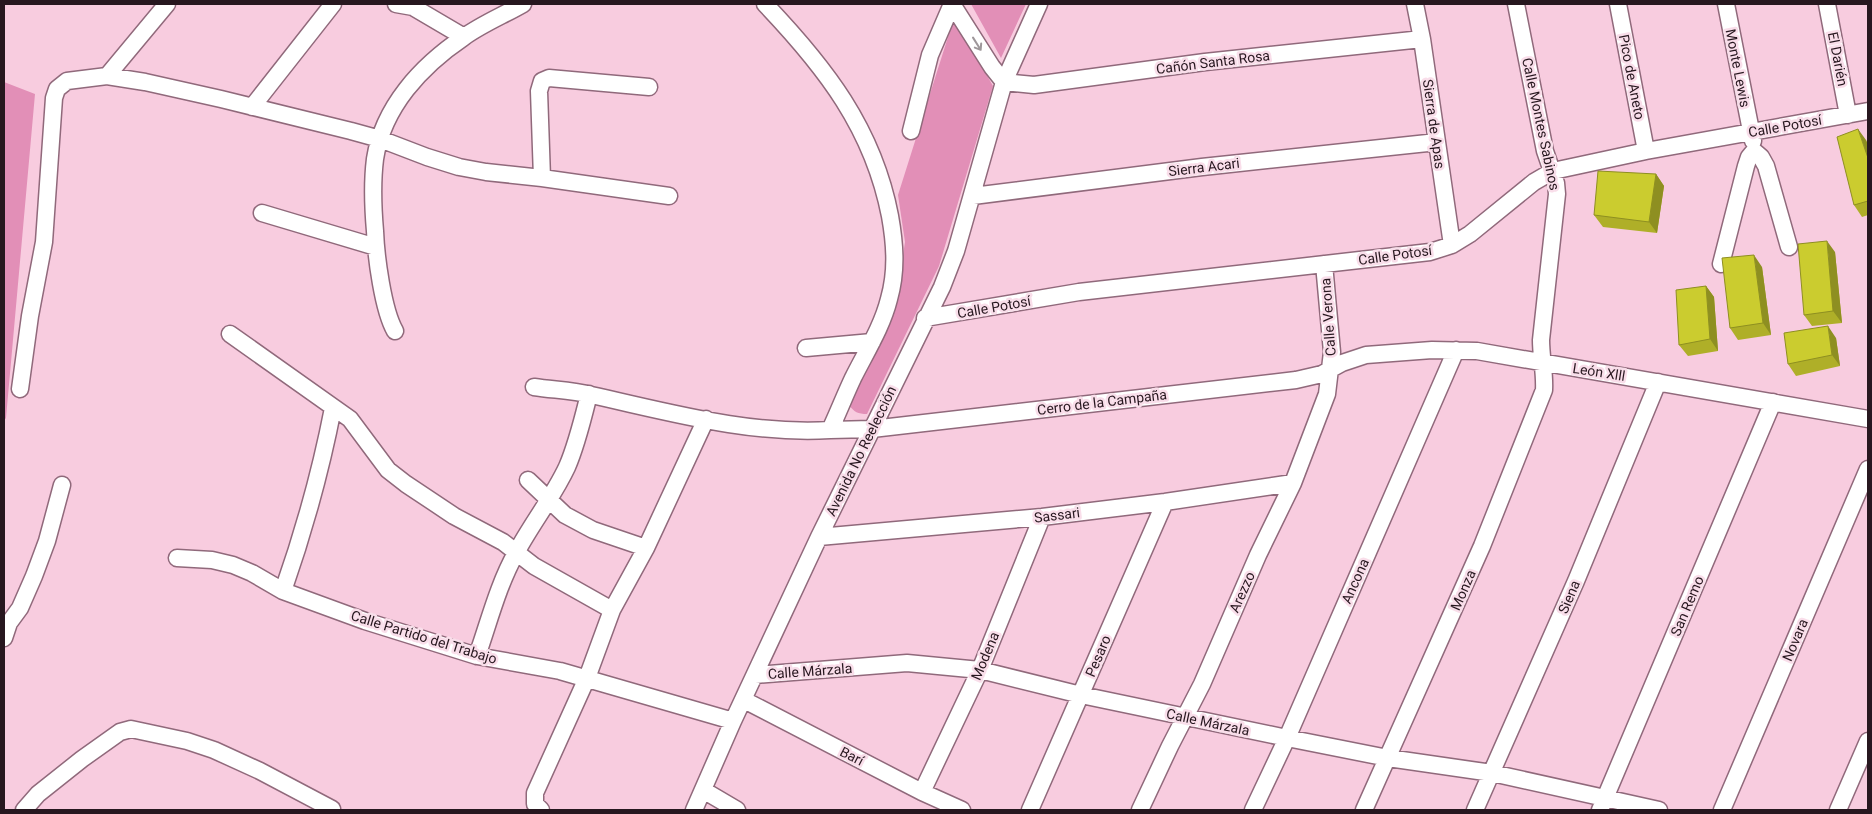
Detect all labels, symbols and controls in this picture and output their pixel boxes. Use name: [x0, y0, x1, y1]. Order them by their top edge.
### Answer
street label: Monte Lewis: [1723, 27, 1753, 109]
street label: El Darién: [1825, 31, 1851, 87]
street label: Pico de Aneto: [1616, 33, 1648, 121]
one-way arrow: [972, 36, 982, 50]
street label: Cañón Santa Rosa: [1155, 47, 1271, 77]
street label: Calle Montes Sabinos: [1519, 56, 1563, 192]
street label: Sierra de Apas: [1420, 78, 1448, 170]
street label: Calle Potosí: [1747, 112, 1823, 140]
street label: Sierra Acari: [1167, 155, 1241, 179]
street label: Calle Potosí: [1357, 242, 1433, 268]
street label: Calle Verona: [1317, 277, 1339, 357]
street label: Calle Potosí: [956, 293, 1032, 321]
street label: León Xlll: [1571, 360, 1627, 384]
street label: Avenida No Reelección: [823, 383, 899, 519]
street label: Cerro de la Campaña: [1036, 386, 1168, 418]
street label: Sassari: [1033, 504, 1081, 526]
street label: Ancona: [1338, 556, 1372, 606]
street label: Monza: [1447, 567, 1479, 613]
street label: Arezzo: [1226, 569, 1258, 615]
street label: San Remo: [1667, 574, 1707, 638]
street label: Siena: [1555, 578, 1583, 616]
street label: Calle Partido del Trabajo: [349, 607, 499, 667]
street label: Novara: [1779, 617, 1811, 663]
street label: Modena: [968, 629, 1002, 683]
street label: Pesaro: [1082, 633, 1114, 679]
street label: Calle Márzala: [767, 660, 853, 682]
street label: Calle Márzala: [1165, 705, 1251, 739]
street label: Barí: [837, 743, 867, 769]

